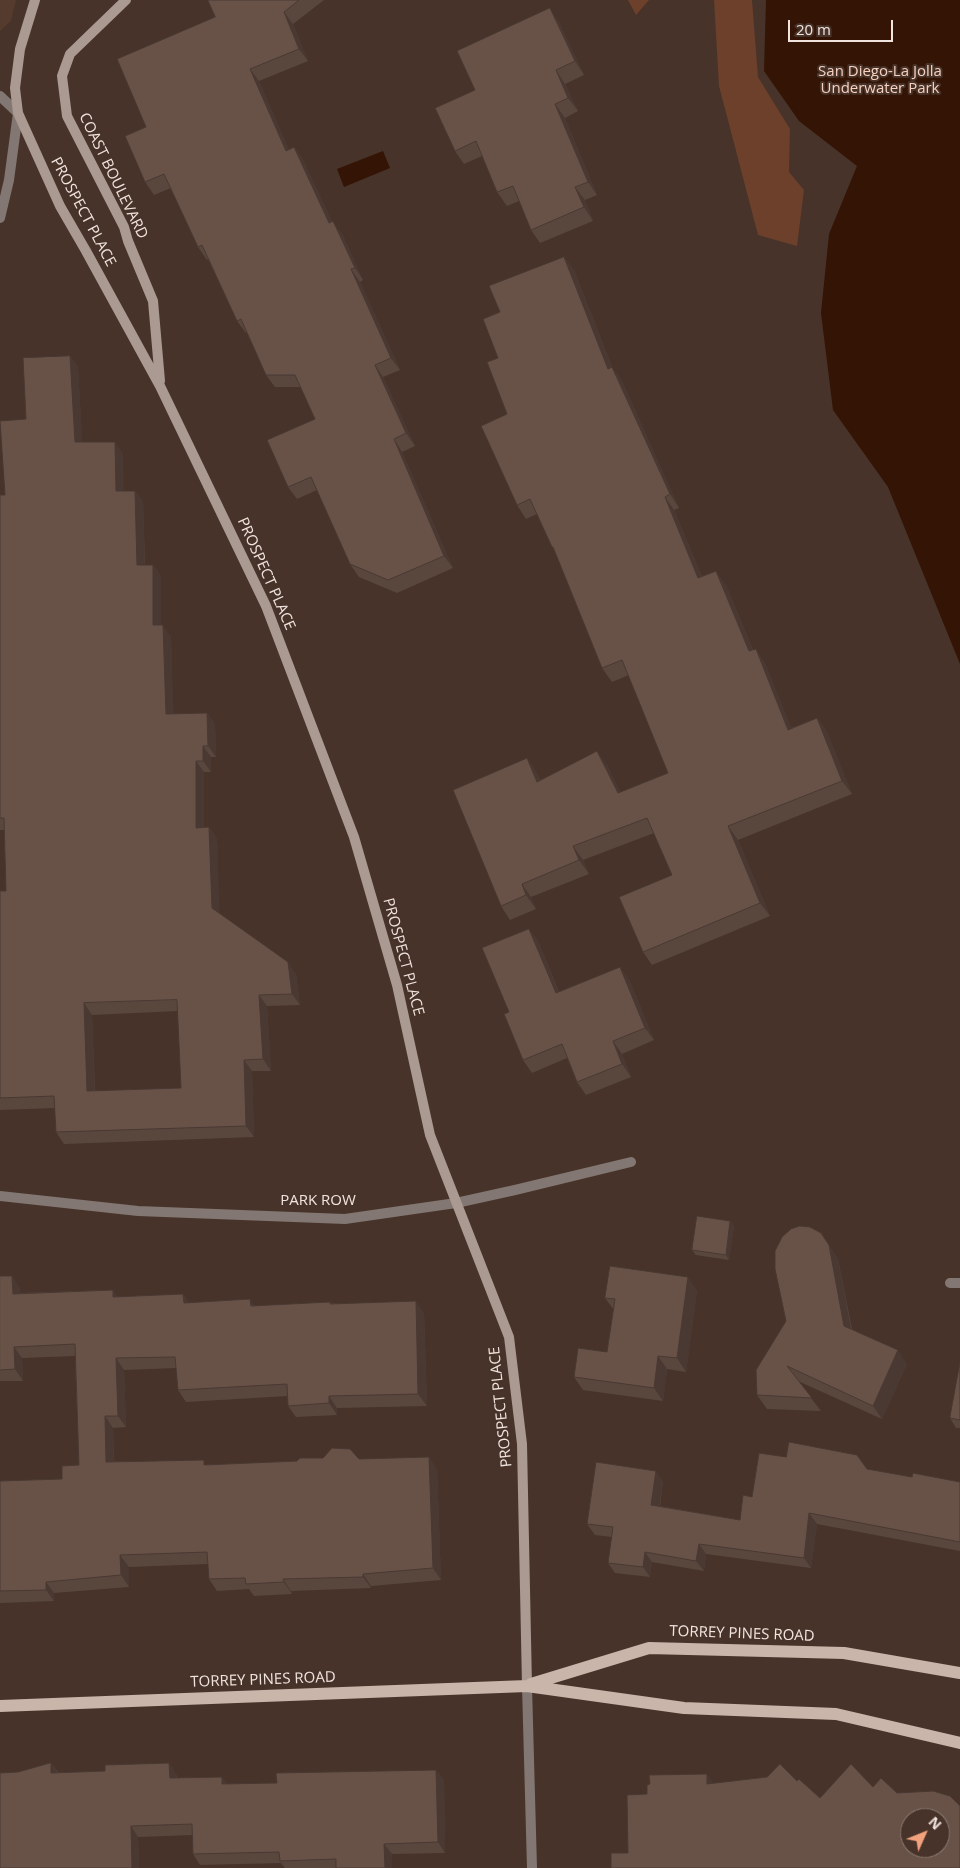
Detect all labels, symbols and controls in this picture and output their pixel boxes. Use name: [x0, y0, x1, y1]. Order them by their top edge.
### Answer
scale bar: [790, 10, 895, 42]
text: 20 m: [796, 19, 831, 39]
park label: San Diego-La Jolla Underwater Park: [818, 63, 942, 98]
street label: COAST BOULEVARD: [75, 110, 151, 242]
street label: PROSPECT PLACE: [47, 154, 119, 270]
street label: PROSPECT PLACE: [233, 515, 299, 633]
street label: PROSPECT PLACE: [379, 896, 427, 1018]
street label: PARK ROW: [280, 1192, 356, 1210]
street label: PROSPECT PLACE: [486, 1346, 516, 1468]
street label: TORREY PINES ROAD: [669, 1622, 815, 1646]
street label: TORREY PINES ROAD: [190, 1668, 336, 1692]
north arrow: [900, 1808, 950, 1858]
text: N: [925, 1812, 946, 1834]

